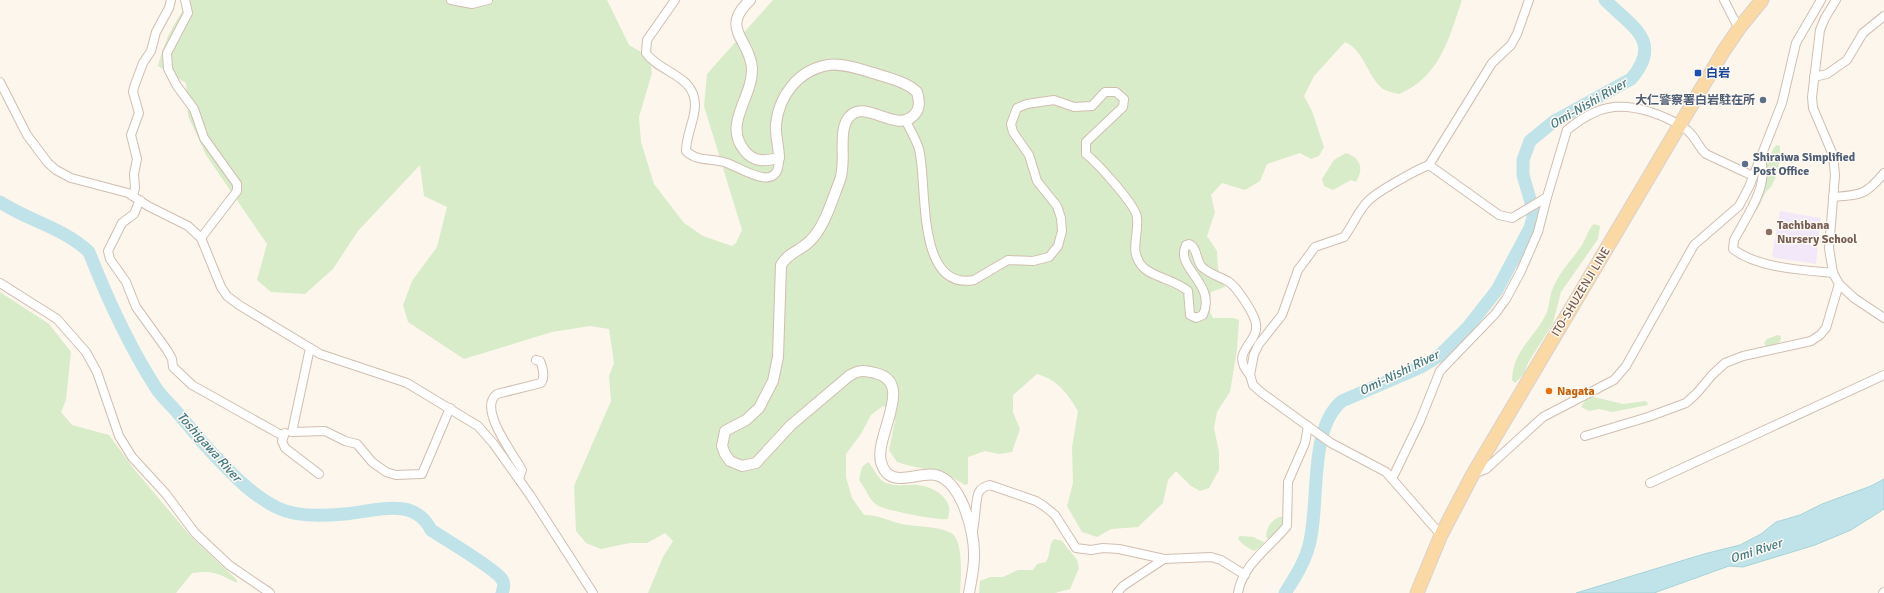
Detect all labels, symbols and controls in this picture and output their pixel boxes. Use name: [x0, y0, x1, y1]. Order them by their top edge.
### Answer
place label: 白岩: [1706, 66, 1730, 81]
marker: 白岩: [1693, 68, 1703, 78]
water label: Omi-Nishi River: [1546, 74, 1631, 133]
place label: 大仁警察署白岩駐在所: [1635, 93, 1755, 108]
marker: 大仁警察署白岩駐在所: [1758, 95, 1768, 105]
place label: Shiraiwa Simplified Post Office: [1753, 150, 1856, 179]
marker: Shiraiwa Simplified Post Office: [1740, 159, 1750, 169]
place label: Tachibana Nursery School: [1777, 218, 1857, 247]
marker: Tachibana Nursery School: [1764, 227, 1774, 237]
street label: ITO-SHUZENJI LINE: [1548, 244, 1614, 339]
water label: Omi-Nishi River: [1357, 346, 1443, 399]
place label: Nagata: [1557, 384, 1595, 399]
marker: Nagata: [1544, 386, 1554, 396]
water label: Toshigawa River: [173, 409, 246, 487]
water label: Omi River: [1728, 534, 1786, 567]

